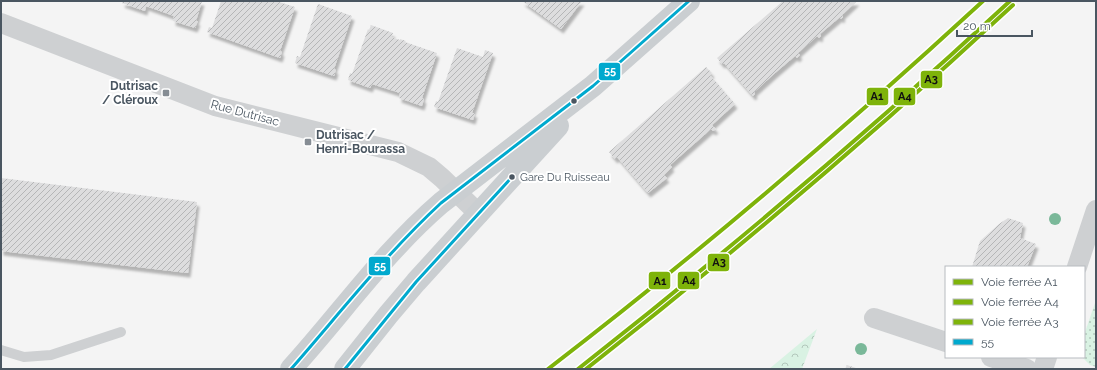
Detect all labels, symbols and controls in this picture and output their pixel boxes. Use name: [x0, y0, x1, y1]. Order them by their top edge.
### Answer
scale bar: [957, 12, 1032, 38]
text: 20 m: [963, 19, 991, 33]
line badge: 55: [598, 62, 621, 81]
text: 55: [604, 65, 616, 78]
line badge: A3: [920, 70, 943, 89]
text: A3: [924, 73, 938, 86]
place label: Dutrisac / Cléroux: [102, 79, 159, 107]
line badge: A1: [866, 87, 889, 106]
line badge: A4: [893, 87, 916, 106]
marker: Dutrisac / Cléroux: [161, 88, 171, 98]
text: A1: [871, 90, 884, 103]
text: A4: [898, 90, 912, 103]
unlabelled marker: [569, 96, 579, 106]
street label: Rue Dutrisac: [209, 97, 281, 129]
place label: Dutrisac / Henri-Bourassa: [316, 128, 405, 156]
marker: Dutrisac / Henri-Bourassa: [303, 137, 313, 147]
place label: Gare Du Ruisseau: [520, 171, 610, 184]
marker: Gare Du Ruisseau: [507, 172, 517, 182]
line badge: A3: [707, 253, 730, 272]
line badge: 55: [368, 256, 391, 276]
text: A3: [712, 256, 726, 269]
text: 55: [374, 260, 386, 273]
legend: [945, 266, 1085, 358]
line badge: A1: [648, 271, 671, 290]
line badge: A4: [677, 271, 700, 290]
text: A4: [682, 274, 696, 287]
text: A1: [654, 275, 667, 288]
text: Voie ferrée A1: [981, 275, 1057, 289]
text: Voie ferrée A4: [981, 295, 1059, 309]
text: Voie ferrée A3: [981, 315, 1059, 329]
text: 55: [981, 335, 995, 349]

